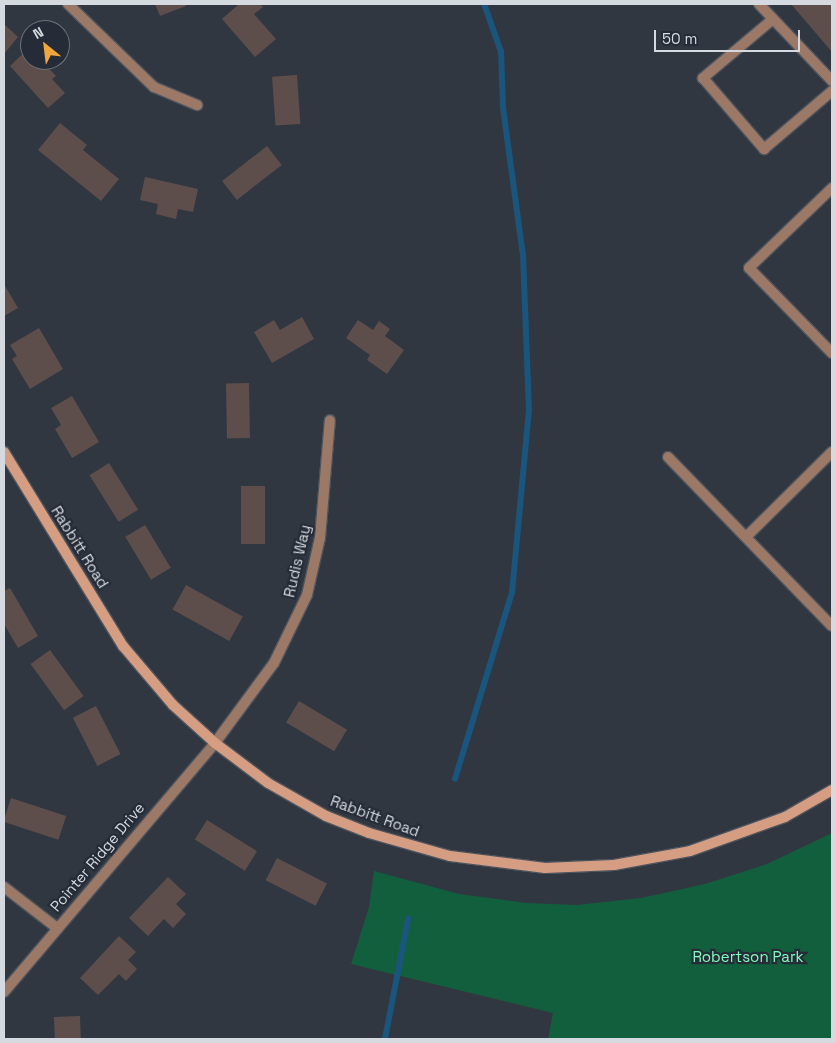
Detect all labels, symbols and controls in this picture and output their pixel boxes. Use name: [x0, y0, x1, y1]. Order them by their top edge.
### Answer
north arrow: [20, 20, 70, 70]
scale bar: [656, 20, 802, 52]
text: N: [30, 23, 47, 43]
text: 50 m: [662, 29, 697, 48]
street label: Rabbitt Road: [48, 503, 112, 591]
street label: Rudis Way: [280, 523, 314, 599]
street label: Rabbitt Road: [328, 792, 422, 840]
street label: Pointer Ridge Drive: [46, 799, 148, 915]
park label: Robertson Park: [692, 948, 804, 966]

